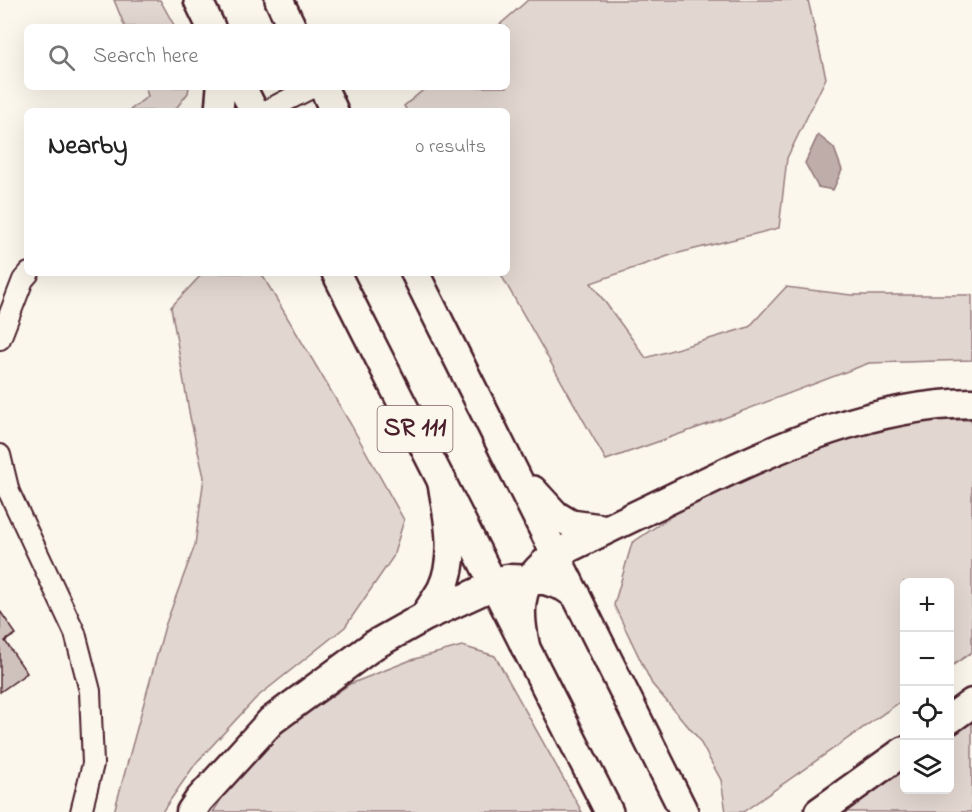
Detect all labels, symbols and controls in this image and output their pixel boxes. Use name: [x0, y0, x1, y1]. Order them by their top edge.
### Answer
search box: [24, 24, 510, 90]
icon: search: [45, 41, 78, 74]
text: Search here: [93, 41, 198, 73]
text: Nearby: [48, 128, 127, 166]
text: 0 results: [415, 133, 486, 162]
road number: SR 111: [378, 406, 452, 452]
map controls: [900, 578, 954, 794]
button: +: [900, 578, 954, 632]
button: −: [900, 632, 954, 686]
button: locate: [900, 686, 954, 740]
button: layers: [900, 740, 954, 794]

